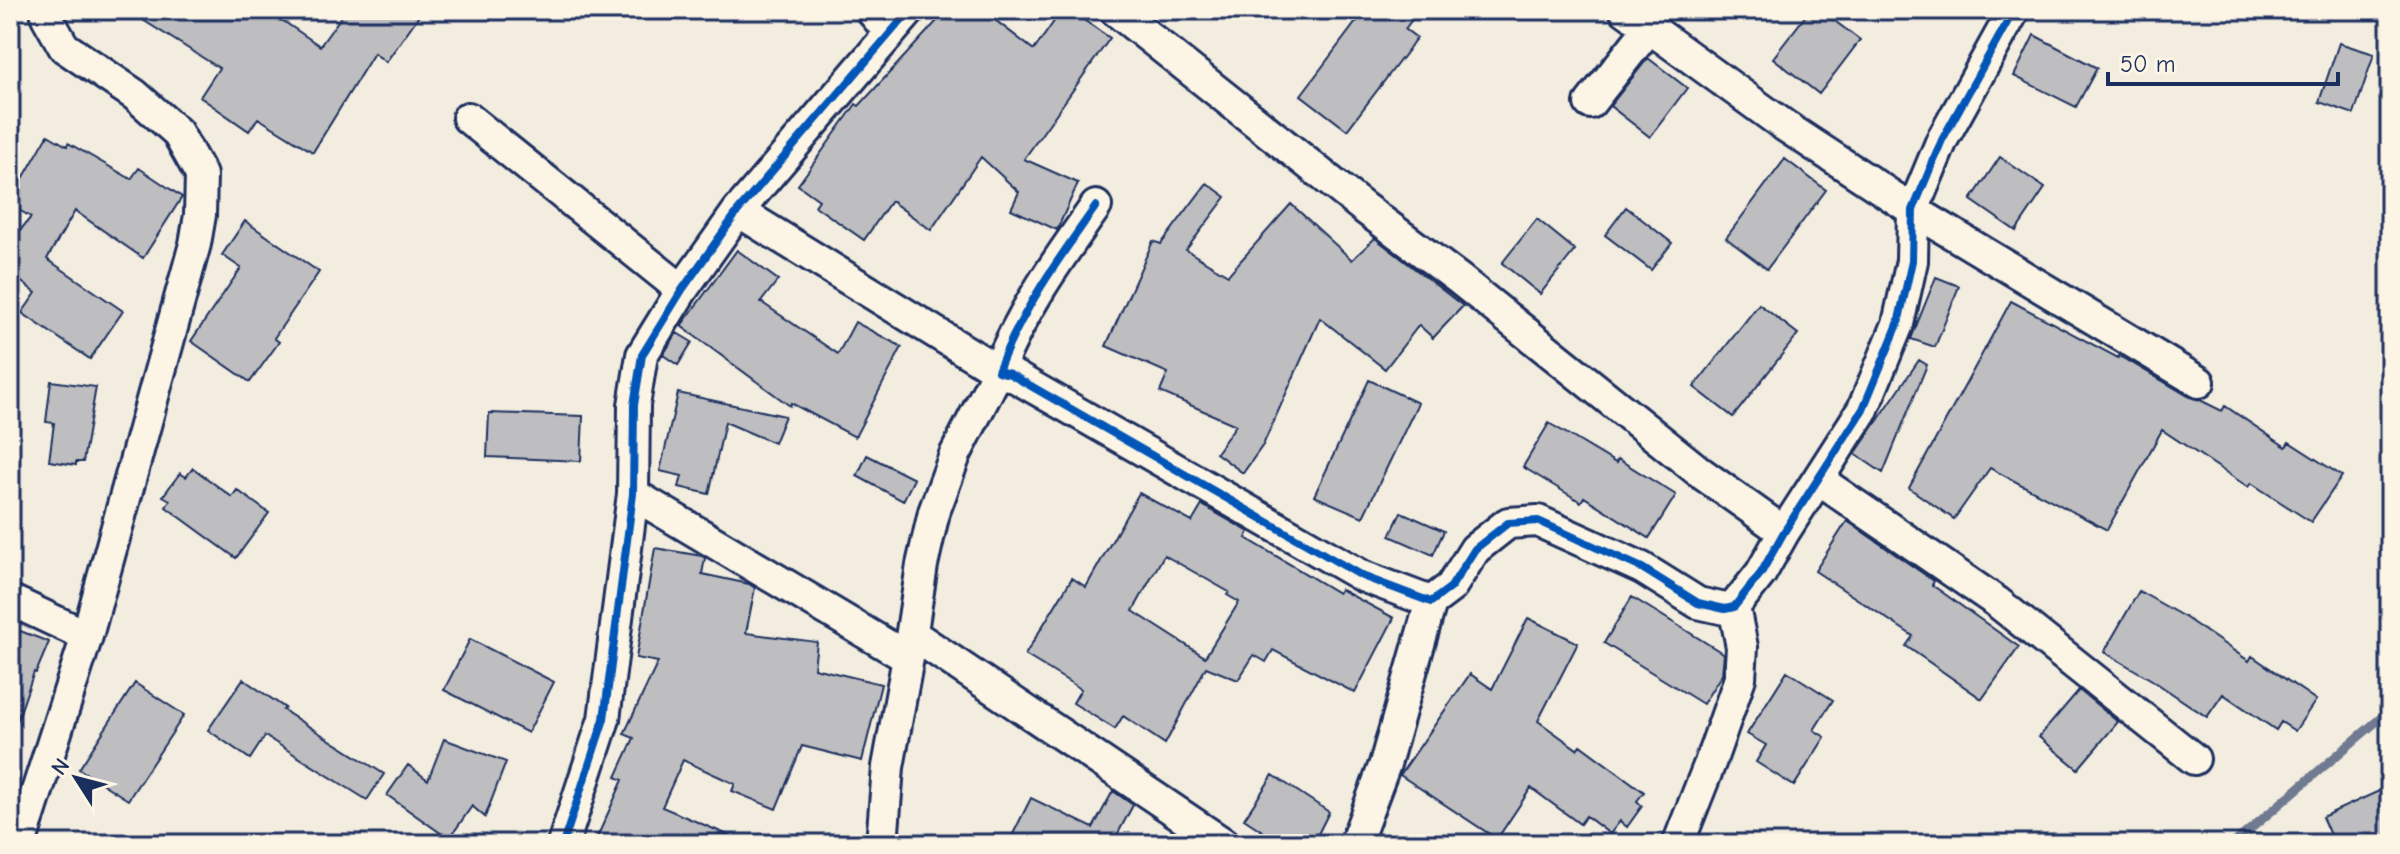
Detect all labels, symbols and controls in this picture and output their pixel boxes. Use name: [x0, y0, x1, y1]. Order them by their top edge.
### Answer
scale bar: [2108, 36, 2338, 86]
text: 50 m: [2120, 50, 2176, 78]
north arrow: [36, 738, 116, 818]
text: N: [46, 753, 75, 780]

